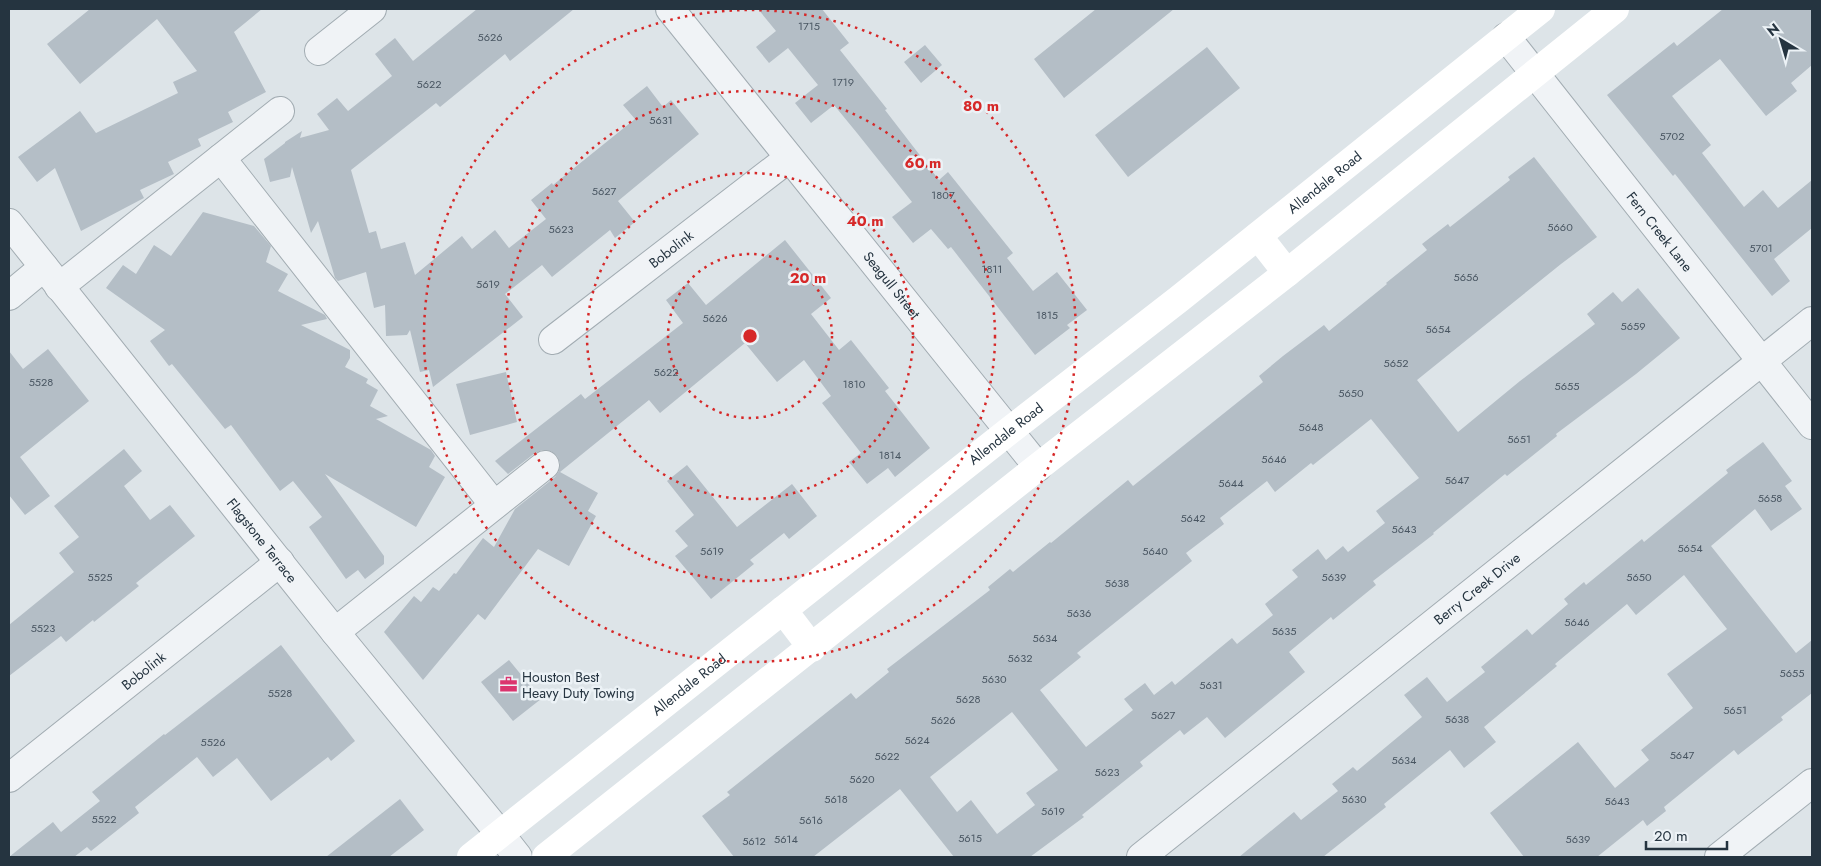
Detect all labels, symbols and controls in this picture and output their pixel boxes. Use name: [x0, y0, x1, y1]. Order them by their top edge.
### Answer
north arrow: [1756, 15, 1806, 65]
house number: 1715: [798, 18, 820, 34]
text: N: [1762, 18, 1784, 41]
house number: 5626: [477, 29, 503, 45]
house number: 1719: [832, 74, 854, 90]
house number: 5622: [416, 76, 442, 92]
text: 80 m: [963, 95, 999, 117]
house number: 5631: [649, 112, 673, 128]
house number: 5702: [1660, 128, 1684, 144]
street label: Allendale Road: [1283, 146, 1366, 218]
text: 60 m: [905, 152, 941, 174]
house number: 5627: [592, 183, 617, 199]
house number: 1807: [931, 187, 955, 203]
street label: Fern Creek Lane: [1622, 188, 1697, 276]
text: 40 m: [846, 210, 884, 232]
house number: 5660: [1547, 219, 1573, 235]
house number: 5623: [549, 221, 573, 237]
street label: Bobolink: [644, 225, 698, 273]
house number: 5701: [1749, 240, 1773, 256]
street label: Seagull Street: [859, 247, 925, 323]
house number: 1811: [982, 261, 1002, 277]
text: 20 m: [790, 267, 826, 289]
house number: 5656: [1453, 269, 1479, 285]
house number: 5619: [476, 276, 500, 292]
house number: 1815: [1036, 307, 1058, 323]
house number: 5626: [702, 310, 728, 326]
house number: 5659: [1620, 318, 1646, 334]
house number: 5654: [1425, 321, 1451, 337]
centre of rings: [741, 327, 759, 345]
house number: 5652: [1383, 355, 1409, 371]
house number: 5622: [653, 364, 679, 380]
house number: 5528: [29, 374, 53, 390]
house number: 1810: [843, 376, 866, 392]
house number: 5655: [1555, 378, 1579, 394]
house number: 5650: [1338, 385, 1364, 401]
street label: Allendale Road: [964, 398, 1047, 469]
house number: 5648: [1299, 419, 1323, 435]
house number: 5651: [1507, 431, 1531, 447]
house number: 1814: [879, 447, 902, 463]
house number: 5646: [1261, 451, 1287, 467]
house number: 5647: [1445, 472, 1470, 488]
house number: 5644: [1218, 475, 1244, 491]
house number: 5658: [1758, 490, 1782, 506]
street label: Flagstone Terrace: [222, 494, 302, 587]
house number: 5642: [1180, 510, 1206, 526]
house number: 5643: [1392, 521, 1416, 537]
house number: 5654: [1677, 540, 1703, 556]
house number: 5619: [700, 543, 724, 559]
house number: 5640: [1142, 543, 1168, 559]
street label: Berry Creek Drive: [1429, 548, 1524, 629]
house number: 5525: [88, 569, 112, 585]
house number: 5639: [1322, 569, 1346, 585]
house number: 5650: [1626, 569, 1652, 585]
house number: 5638: [1105, 575, 1129, 591]
house number: 5636: [1067, 605, 1091, 621]
house number: 5646: [1564, 614, 1590, 630]
house number: 5523: [31, 620, 55, 636]
house number: 5635: [1272, 623, 1296, 639]
house number: 5634: [1033, 630, 1058, 646]
street label: Bobolink: [117, 646, 171, 695]
street label: Allendale Road: [648, 649, 730, 720]
house number: 5632: [1008, 650, 1032, 666]
house number: 5655: [1780, 665, 1804, 681]
place label: Houston Best Heavy Duty Towing: [522, 667, 634, 703]
house number: 5630: [981, 671, 1007, 687]
office icon: Houston Best Heavy Duty Towing: [498, 675, 518, 695]
house number: 5631: [1199, 677, 1223, 693]
house number: 5528: [268, 685, 292, 701]
house number: 5628: [956, 691, 980, 707]
house number: 5651: [1723, 702, 1747, 718]
house number: 5627: [1151, 707, 1176, 723]
house number: 5638: [1445, 711, 1469, 727]
house number: 5626: [930, 712, 956, 728]
house number: 5624: [904, 732, 930, 748]
house number: 5526: [200, 734, 226, 750]
house number: 5647: [1670, 747, 1695, 763]
house number: 5622: [874, 748, 900, 764]
house number: 5634: [1392, 752, 1417, 768]
house number: 5623: [1095, 764, 1119, 780]
house number: 5620: [849, 771, 875, 787]
house number: 5618: [824, 791, 848, 807]
house number: 5630: [1341, 791, 1367, 807]
house number: 5643: [1605, 793, 1629, 809]
house number: 5619: [1041, 803, 1065, 819]
house number: 5522: [92, 811, 116, 827]
house number: 5616: [799, 812, 823, 828]
scale bar: [1646, 818, 1727, 850]
text: 20 m: [1654, 825, 1688, 847]
house number: 5615: [958, 830, 982, 846]
house number: 5614: [774, 831, 799, 847]
house number: 5639: [1566, 831, 1590, 847]
house number: 5612: [742, 833, 766, 849]

